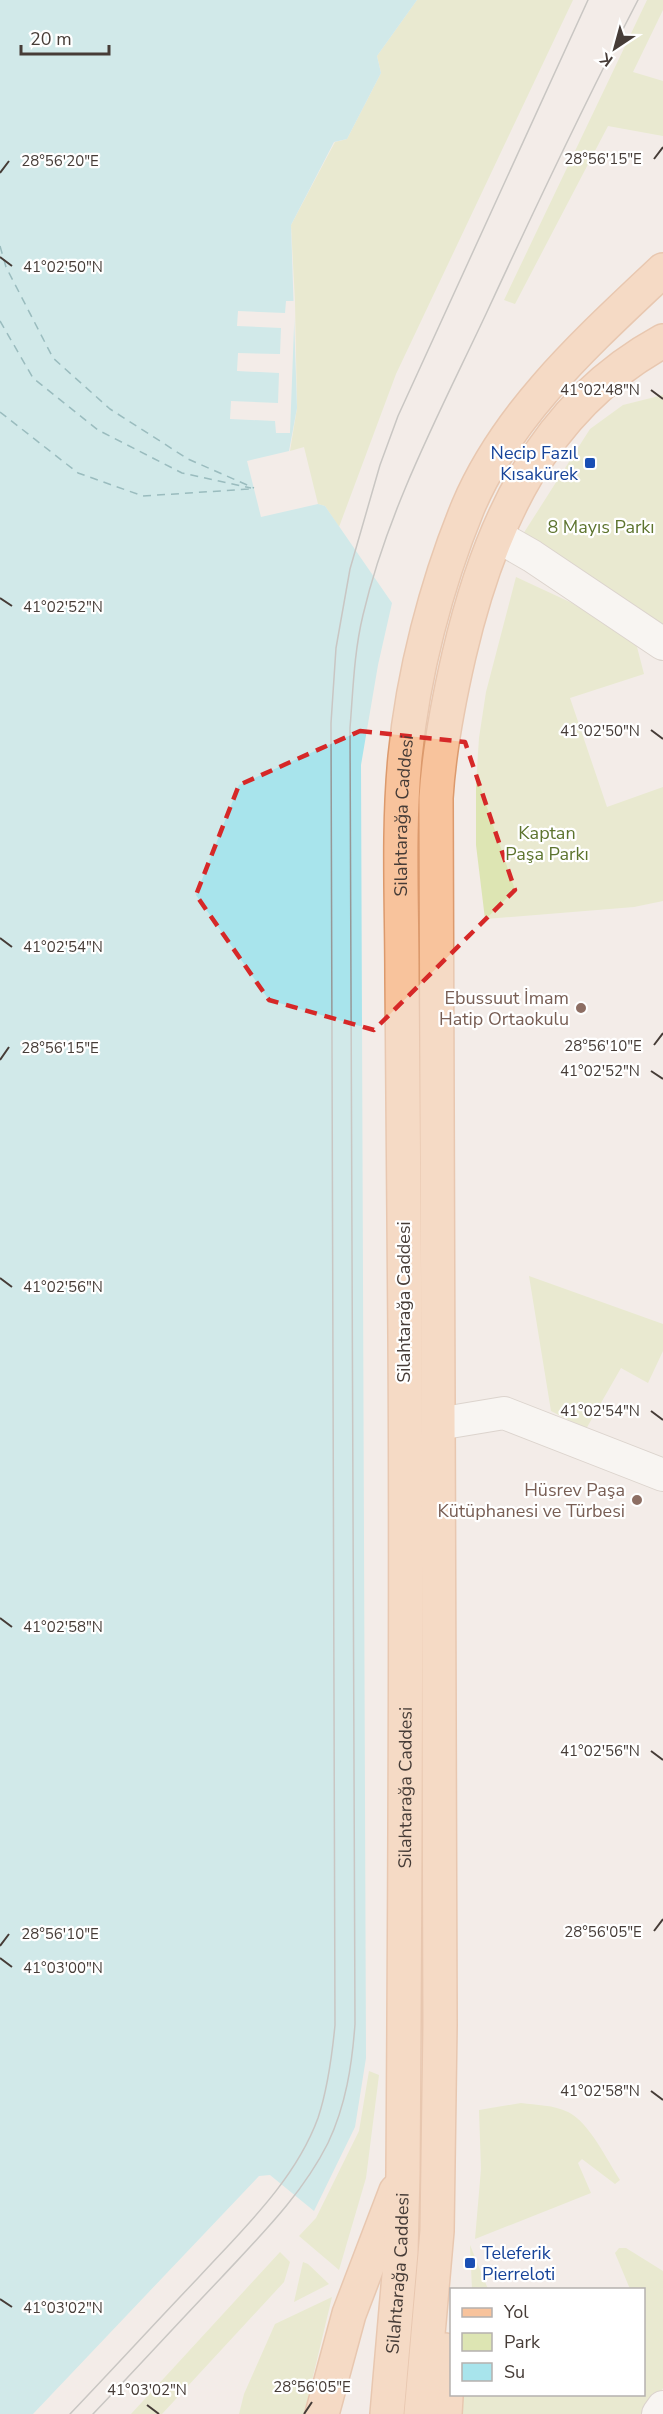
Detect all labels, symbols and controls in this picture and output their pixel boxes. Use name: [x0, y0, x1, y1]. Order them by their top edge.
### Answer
scale bar: [21, 18, 110, 56]
north arrow: [585, 18, 645, 78]
text: 20 m: [30, 27, 72, 51]
text: K: [595, 46, 618, 71]
text: 28°56'15"E: [564, 149, 642, 169]
text: 28°56'20"E: [21, 151, 99, 171]
text: 41°02'50"N: [23, 257, 103, 277]
text: 41°02'48"N: [560, 380, 640, 400]
place label: Necip Fazıl Kısakürek: [491, 441, 579, 486]
marker: Necip Fazıl Kısakürek: [583, 456, 597, 470]
park label: 8 Mayıs Parkı: [547, 515, 655, 539]
text: 41°02'52"N: [23, 597, 103, 617]
text: 41°02'50"N: [560, 721, 640, 741]
street label: Silahtarağa Caddesi: [389, 734, 419, 897]
park label: Kaptan Paşa Parkı: [505, 821, 589, 866]
text: 41°02'54"N: [23, 937, 103, 957]
place label: Ebussuut İmam Hatip Ortaokulu: [439, 986, 569, 1031]
marker: Ebussuut İmam Hatip Ortaokulu: [574, 1001, 588, 1015]
text: 28°56'10"E: [564, 1036, 642, 1056]
text: 28°56'15"E: [21, 1038, 99, 1058]
text: 41°02'52"N: [560, 1061, 640, 1081]
street label: Silahtarağa Caddesi: [392, 1221, 416, 1383]
text: 41°02'56"N: [23, 1277, 103, 1297]
text: 41°02'54"N: [560, 1401, 640, 1421]
place label: Hüsrev Paşa Kütüphanesi ve Türbesi: [438, 1478, 625, 1523]
marker: Hüsrev Paşa Kütüphanesi ve Türbesi: [630, 1493, 644, 1507]
text: 41°02'58"N: [23, 1617, 103, 1637]
street label: Silahtarağa Caddesi: [393, 1707, 418, 1869]
text: 41°02'56"N: [560, 1741, 640, 1761]
text: 28°56'05"E: [564, 1922, 642, 1942]
text: 28°56'10"E: [21, 1924, 99, 1944]
text: 41°03'00"N: [23, 1958, 103, 1978]
text: 41°02'58"N: [560, 2081, 640, 2101]
street label: Silahtarağa Caddesi: [380, 2192, 414, 2355]
place label: Teleferik Pierreloti: [482, 2241, 555, 2286]
marker: Teleferik Pierreloti: [463, 2256, 477, 2270]
legend: [450, 2288, 645, 2396]
text: 41°03'02"N: [23, 2298, 103, 2318]
text: Yol: [503, 2300, 529, 2324]
text: Park: [504, 2330, 541, 2354]
text: Su: [504, 2360, 525, 2384]
text: 28°56'05"E: [273, 2377, 351, 2397]
text: 41°03'02"N: [107, 2380, 187, 2400]

